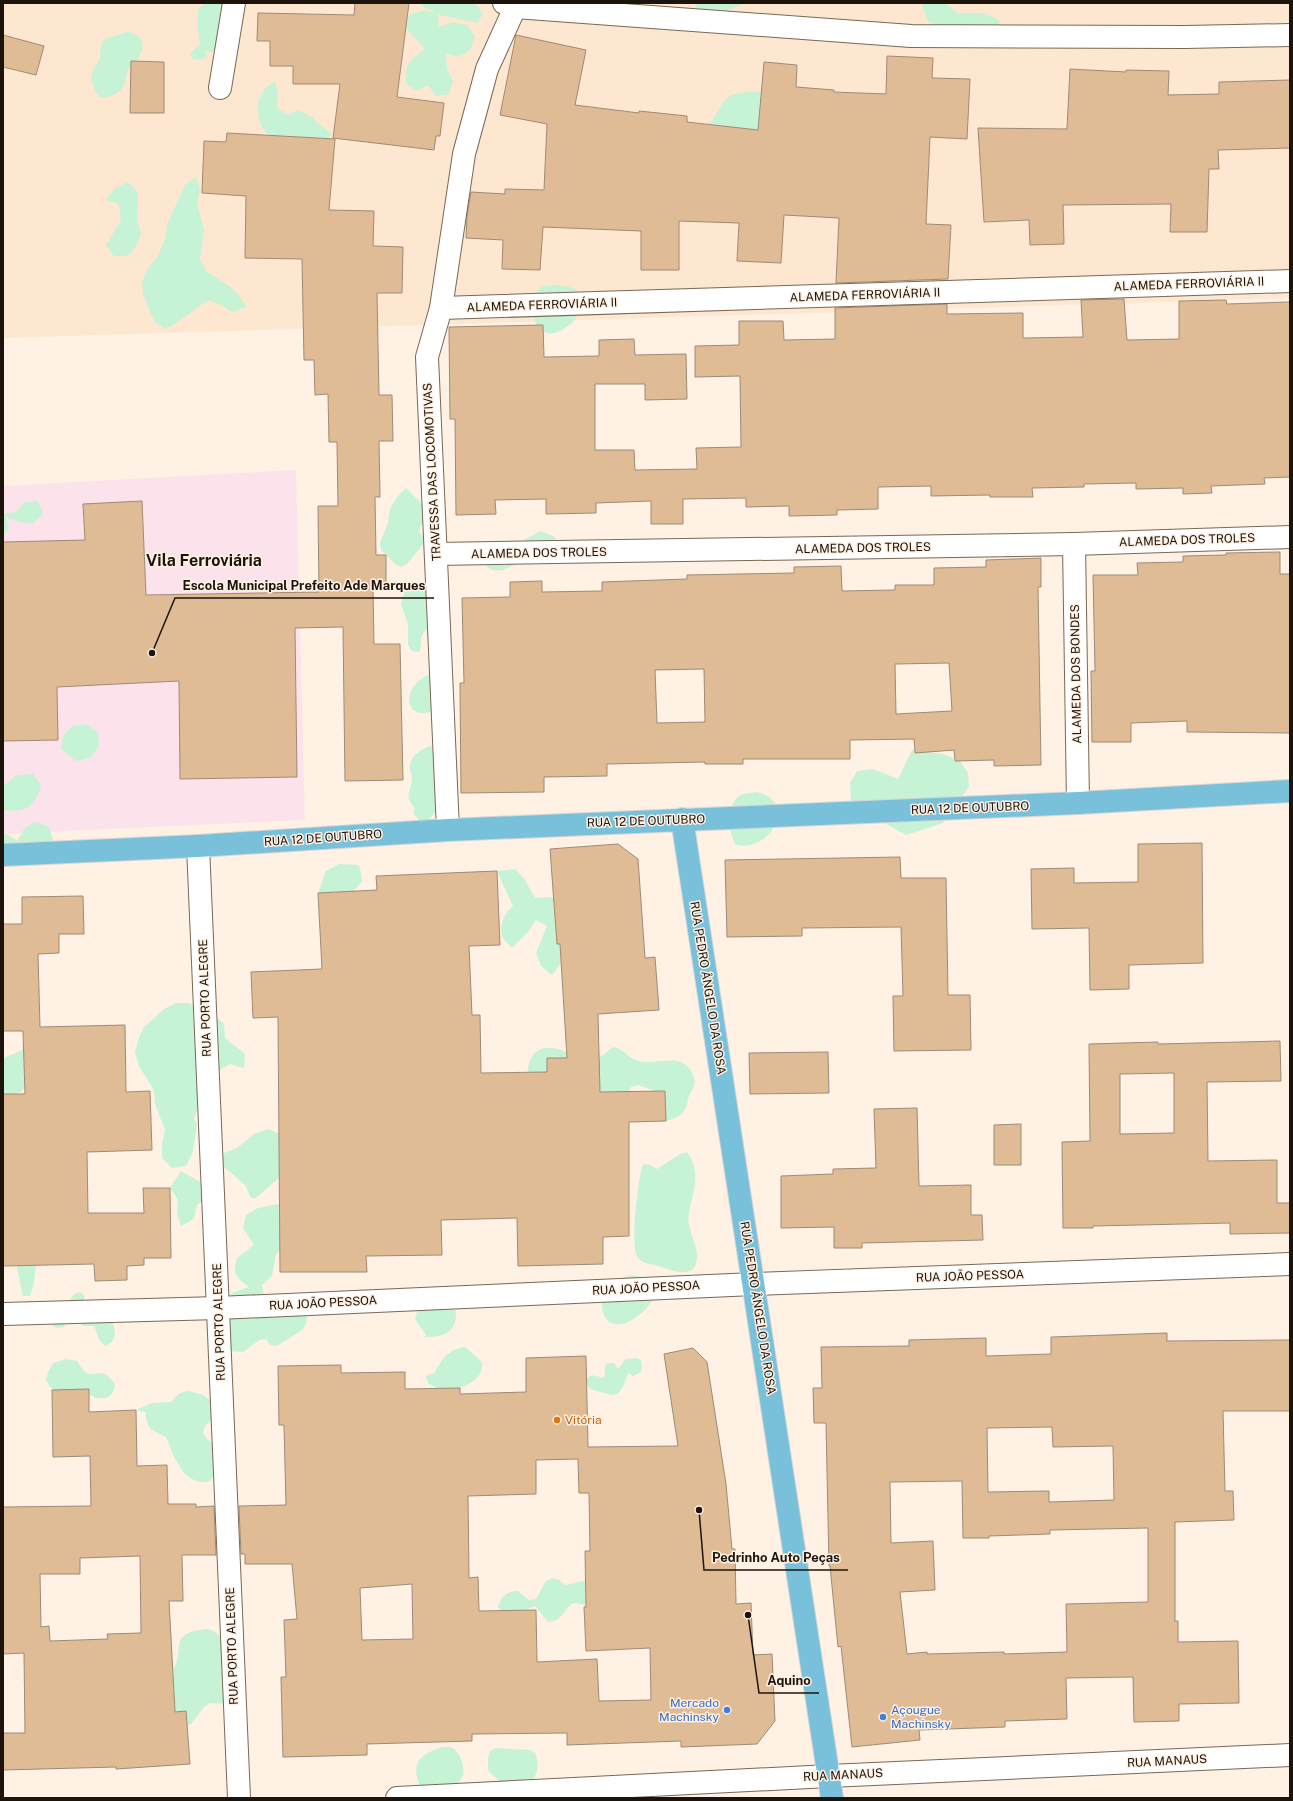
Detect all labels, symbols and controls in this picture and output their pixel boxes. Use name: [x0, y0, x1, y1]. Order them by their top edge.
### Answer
street label: ALAMEDA FERROVIÁRIA II: [1113, 274, 1265, 294]
street label: ALAMEDA FERROVIÁRIA II: [789, 285, 941, 305]
street label: ALAMEDA FERROVIÁRIA II: [466, 295, 618, 315]
street label: TRAVESSA DAS LOCOMOTIVAS: [420, 383, 444, 561]
street label: ALAMEDA DOS TROLES: [1119, 531, 1255, 549]
street label: ALAMEDA DOS TROLES: [795, 540, 931, 556]
street label: ALAMEDA DOS TROLES: [471, 545, 607, 561]
district label: Vila Ferroviária: [146, 551, 262, 570]
callout: Escola Municipal Prefeito Ade Marques: [175, 573, 434, 598]
text: Escola Municipal Prefeito Ade Marques: [183, 578, 426, 593]
street label: ALAMEDA DOS BONDES: [1068, 604, 1084, 744]
street label: RUA 12 DE OUTUBRO: [911, 799, 1030, 817]
street label: RUA 12 DE OUTUBRO: [587, 812, 706, 830]
street label: RUA 12 DE OUTUBRO: [263, 827, 383, 849]
street label: RUA PEDRO ÂNGELO DA ROSA: [687, 900, 729, 1076]
street label: RUA PORTO ALEGRE: [196, 939, 214, 1057]
street label: RUA PEDRO ÂNGELO DA ROSA: [737, 1220, 779, 1396]
street label: RUA PORTO ALEGRE: [210, 1263, 228, 1381]
street label: RUA JOÃO PESSOA: [916, 1267, 1025, 1285]
street label: RUA JOÃO PESSOA: [592, 1278, 701, 1298]
street label: RUA JOÃO PESSOA: [269, 1293, 378, 1313]
place label: Vitória: [565, 1413, 602, 1427]
marker: Vitória: [552, 1415, 562, 1425]
callout: Pedrinho Auto Peças: [704, 1545, 848, 1570]
text: Pedrinho Auto Peças: [712, 1550, 840, 1565]
street label: RUA PORTO ALEGRE: [223, 1587, 241, 1705]
callout: Aquino: [759, 1668, 819, 1693]
text: Aquino: [767, 1673, 811, 1688]
place label: Mercado Machinsky: [659, 1696, 720, 1724]
place label: Açougue Machinsky: [891, 1703, 951, 1731]
marker: Mercado Machinsky: [722, 1705, 732, 1715]
marker: Açougue Machinsky: [878, 1712, 888, 1722]
street label: RUA MANAUS: [1127, 1752, 1207, 1770]
street label: RUA MANAUS: [803, 1766, 883, 1784]

